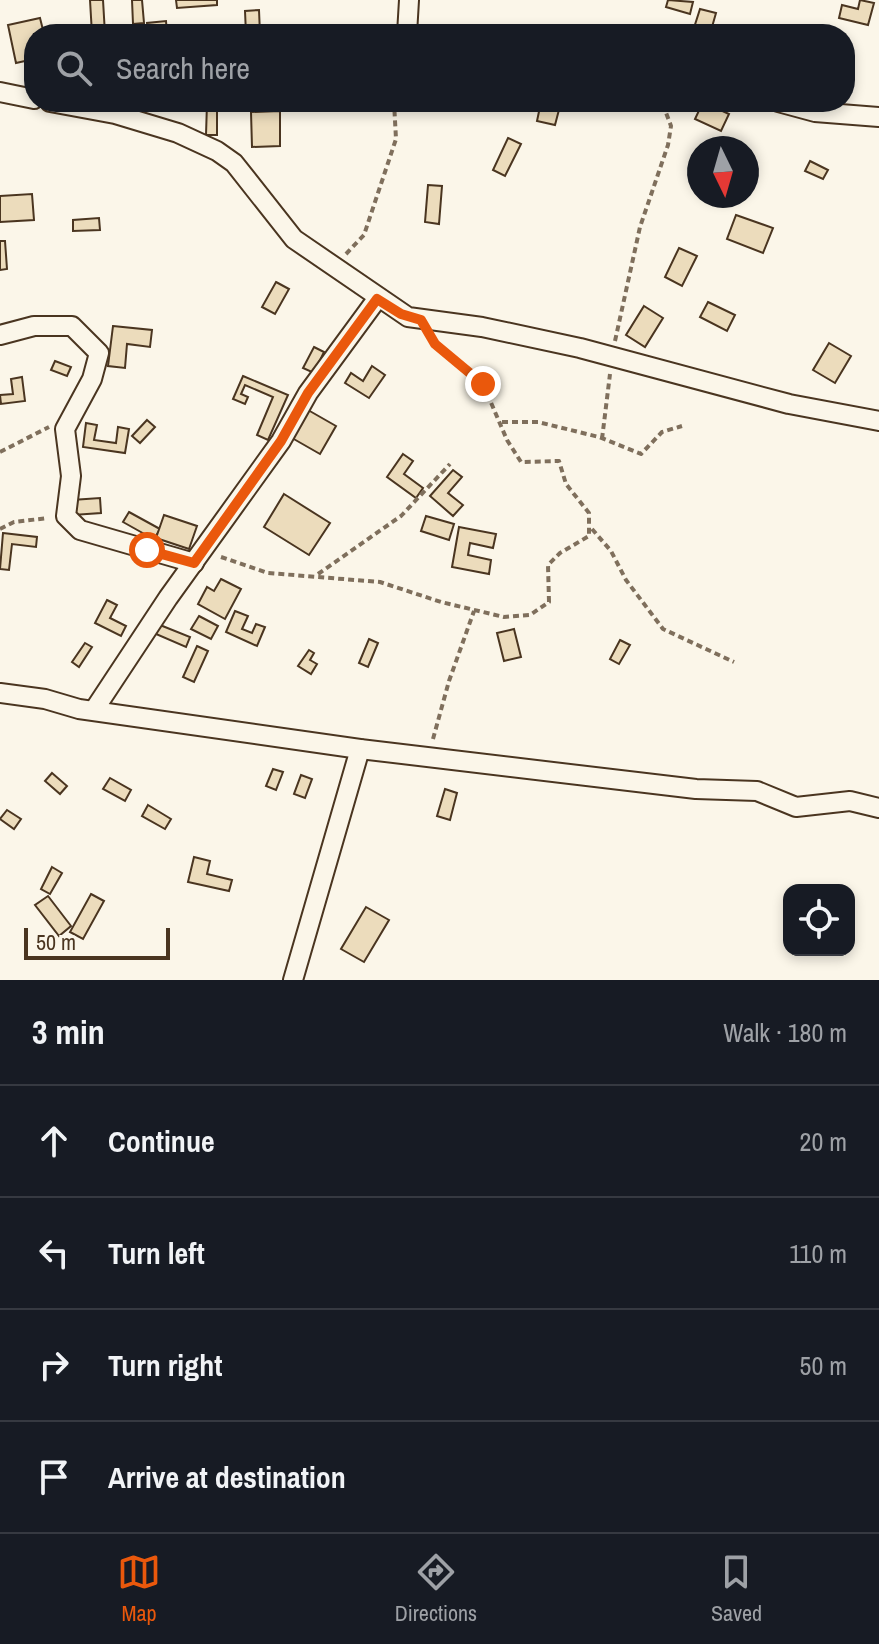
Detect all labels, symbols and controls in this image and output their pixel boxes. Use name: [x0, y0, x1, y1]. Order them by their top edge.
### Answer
search box: [24, 24, 855, 112]
icon: search: [52, 46, 96, 90]
text: Search here: [116, 48, 250, 88]
north arrow: [687, 136, 759, 208]
route end: [465, 366, 501, 402]
route start: [129, 532, 165, 568]
map controls: [783, 884, 855, 956]
button: locate: [783, 884, 855, 956]
scale bar: [24, 924, 170, 960]
text: 50 m: [36, 927, 76, 957]
text: 3 min: [32, 1009, 105, 1055]
text: Walk · 180 m: [723, 1015, 847, 1050]
icon: ahead: [32, 1119, 76, 1163]
text: Continue: [108, 1121, 215, 1161]
text: 20 m: [800, 1124, 847, 1159]
icon: left: [32, 1231, 76, 1275]
text: Turn left: [108, 1233, 205, 1273]
text: 110 m: [789, 1236, 847, 1271]
icon: right: [32, 1343, 76, 1387]
text: Turn right: [108, 1345, 222, 1385]
text: 50 m: [800, 1348, 847, 1383]
icon: arrive: [32, 1455, 76, 1499]
text: Arrive at destination: [108, 1457, 346, 1497]
tab: Map: [117, 1550, 161, 1628]
tab: Directions: [395, 1550, 477, 1628]
tab: Saved: [711, 1550, 762, 1628]

